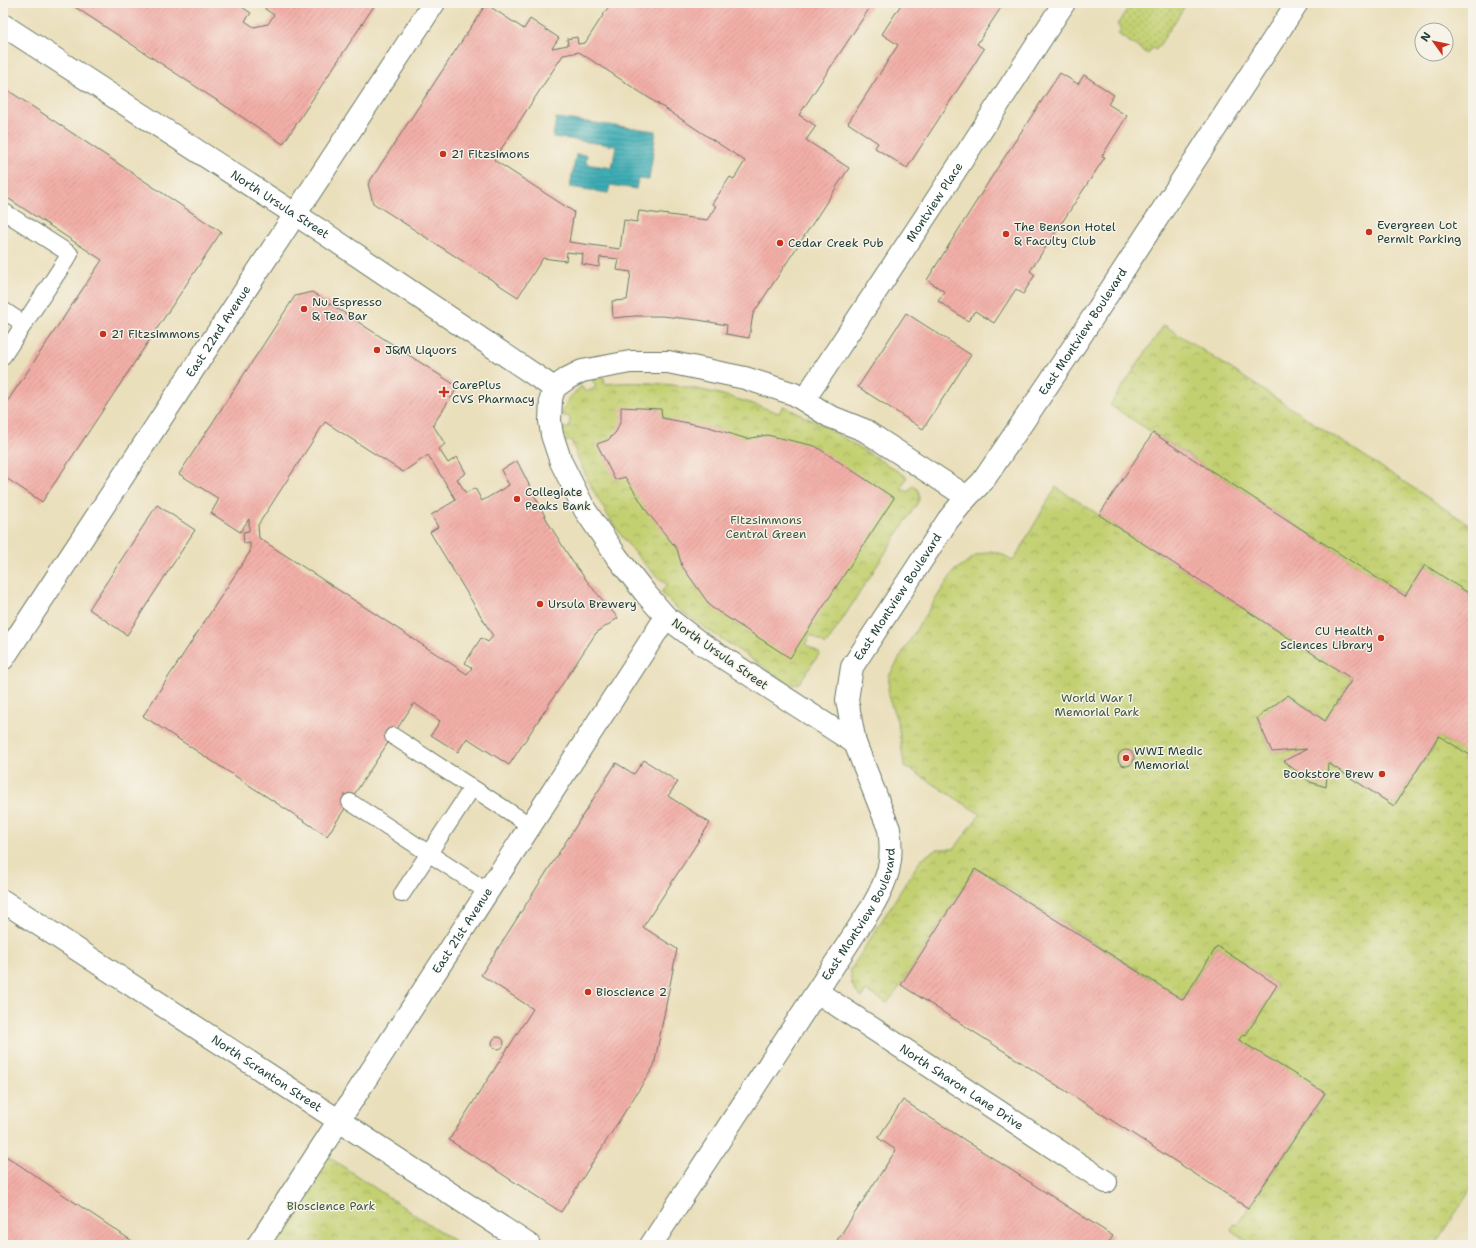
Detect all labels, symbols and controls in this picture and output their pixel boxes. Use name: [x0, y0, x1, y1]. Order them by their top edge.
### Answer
north arrow: [1414, 22, 1454, 62]
text: N: [1417, 29, 1435, 45]
place label: 21 Fitzsimons: [451, 146, 530, 162]
marker: 21 Fitzsimons: [438, 149, 448, 159]
street label: Montview Place: [903, 159, 967, 245]
street label: North Ursula Street: [228, 167, 332, 242]
place label: Evergreen Lot Permit Parking: [1377, 217, 1461, 247]
place label: The Benson Hotel & Faculty Club: [1014, 219, 1116, 249]
marker: Evergreen Lot Permit Parking: [1364, 227, 1374, 237]
marker: The Benson Hotel & Faculty Club: [1001, 229, 1011, 239]
place label: Cedar Creek Pub: [788, 235, 884, 251]
marker: Cedar Creek Pub: [775, 238, 785, 248]
street label: East Montview Boulevard: [1035, 265, 1131, 398]
street label: East 22nd Avenue: [182, 282, 254, 380]
place label: Nu Espresso & Tea Bar: [312, 294, 382, 324]
marker: Nu Espresso & Tea Bar: [299, 304, 309, 314]
place label: 21 Fitzsimmons: [111, 326, 200, 342]
marker: 21 Fitzsimmons: [98, 329, 108, 339]
place label: J&M Liquors: [385, 342, 457, 358]
marker: J&M Liquors: [372, 345, 382, 355]
place label: CarePlus CVS Pharmacy: [452, 377, 535, 407]
marker: CarePlus CVS Pharmacy: [439, 387, 449, 397]
place label: Collegiate Peaks Bank: [525, 484, 591, 514]
marker: Collegiate Peaks Bank: [512, 494, 522, 504]
park label: Fitzsimmons Central Green: [726, 512, 806, 542]
street label: East Montview Boulevard: [850, 530, 946, 664]
place label: Ursula Brewery: [548, 596, 637, 612]
marker: Ursula Brewery: [535, 599, 545, 609]
street label: North Ursula Street: [669, 615, 771, 693]
place label: CU Health Sciences Library: [1280, 623, 1373, 653]
marker: CU Health Sciences Library: [1376, 633, 1386, 643]
park label: World War 1 Memorial Park: [1055, 690, 1140, 720]
place label: WWI Medic Memorial: [1134, 743, 1203, 773]
marker: WWI Medic Memorial: [1121, 753, 1131, 763]
place label: Bookstore Brew: [1283, 766, 1375, 782]
marker: Bookstore Brew: [1377, 769, 1387, 779]
street label: East Montview Boulevard: [818, 847, 899, 984]
street label: East 21st Avenue: [428, 884, 496, 977]
place label: Bioscience 2: [596, 984, 667, 1000]
marker: Bioscience 2: [583, 987, 593, 997]
street label: North Scranton Street: [208, 1031, 325, 1115]
street label: North Sharon Lane Drive: [897, 1041, 1027, 1134]
park label: Bioscience Park: [287, 1198, 375, 1214]

